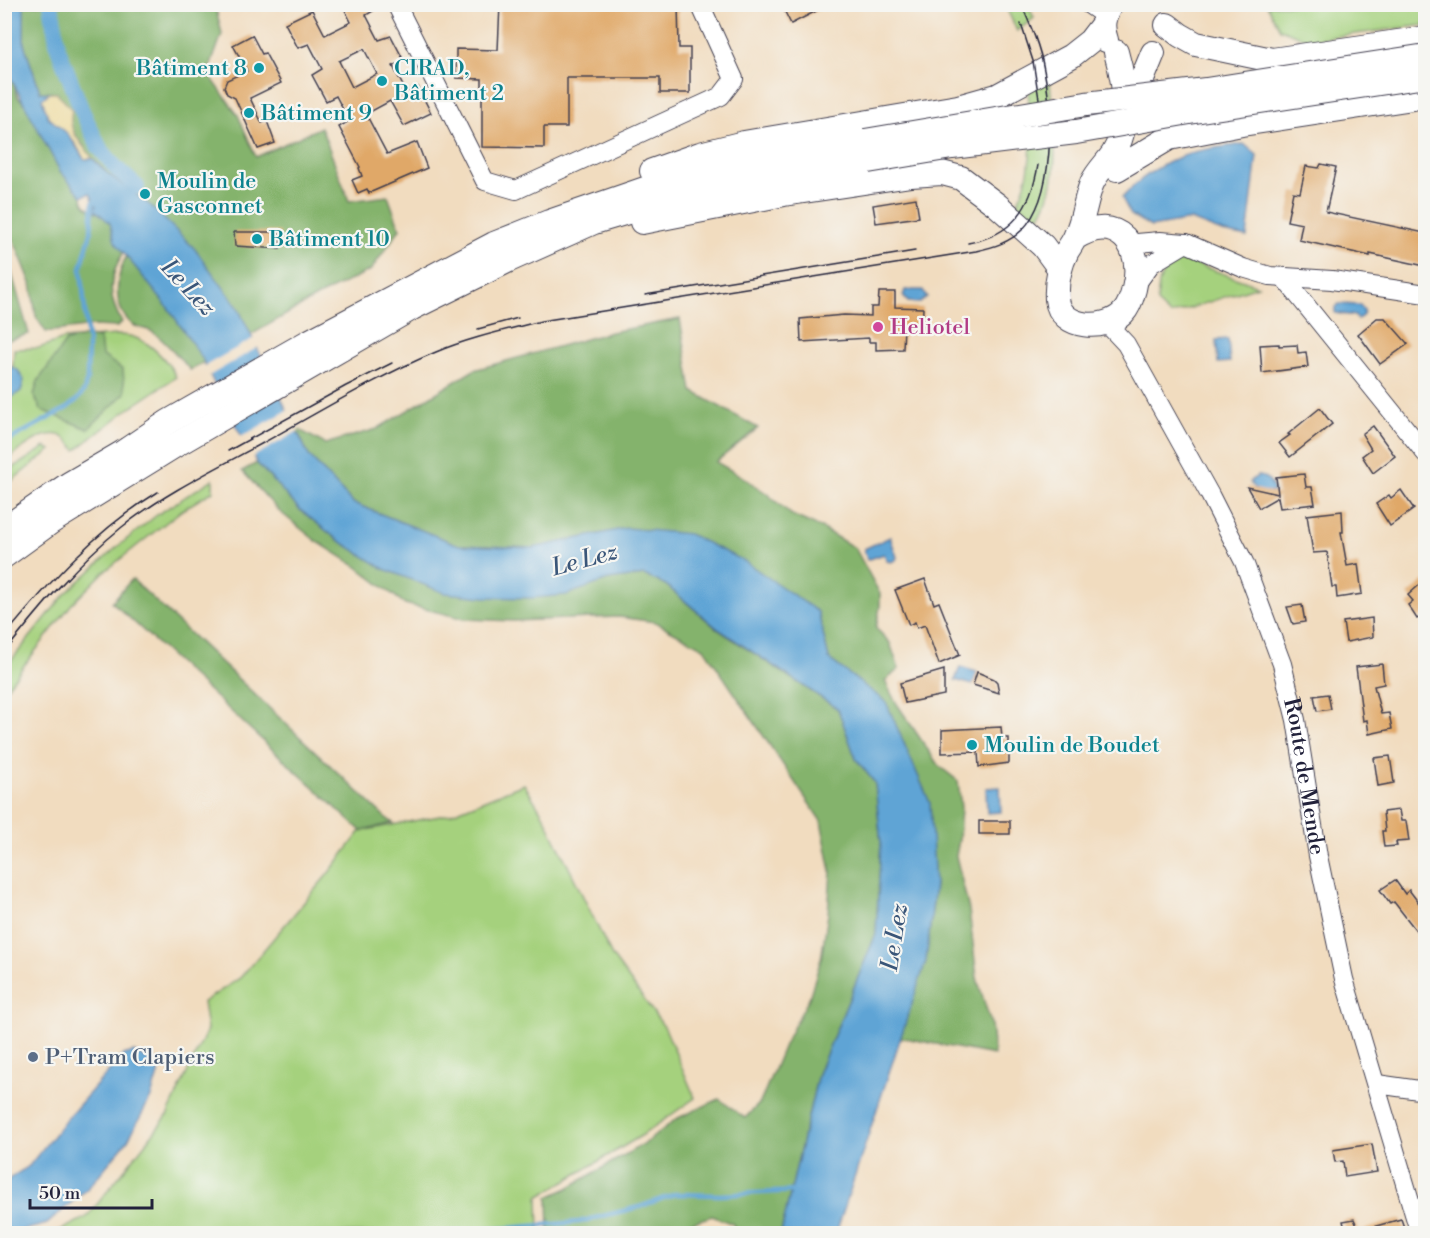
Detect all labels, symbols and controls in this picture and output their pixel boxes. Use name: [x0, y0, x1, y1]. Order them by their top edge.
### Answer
place label: Bâtiment 8: [135, 55, 247, 82]
place label: CIRAD, Bâtiment 2: [393, 55, 504, 107]
marker: Bâtiment 8: [252, 61, 266, 75]
marker: CIRAD, Bâtiment 2: [375, 74, 389, 88]
place label: Bâtiment 9: [260, 100, 372, 127]
marker: Bâtiment 9: [242, 106, 256, 120]
place label: Moulin de Gasconnet: [157, 168, 263, 220]
marker: Moulin de Gasconnet: [138, 187, 152, 201]
place label: Bâtiment 10: [268, 226, 390, 253]
marker: Bâtiment 10: [250, 232, 264, 246]
water label: Le Lez: [153, 252, 222, 323]
place label: Heliotel: [890, 314, 970, 341]
marker: Heliotel: [871, 320, 885, 334]
water label: Le Lez: [548, 537, 621, 583]
street label: Route de Mende: [1277, 695, 1331, 857]
place label: Moulin de Boudet: [984, 732, 1160, 759]
marker: Moulin de Boudet: [965, 738, 979, 752]
water label: Le Lez: [875, 901, 915, 974]
place label: P+Tram Clapiers: [45, 1044, 215, 1071]
marker: P+Tram Clapiers: [26, 1050, 40, 1064]
scale bar: [30, 1172, 152, 1210]
text: 50 m: [39, 1182, 81, 1205]

